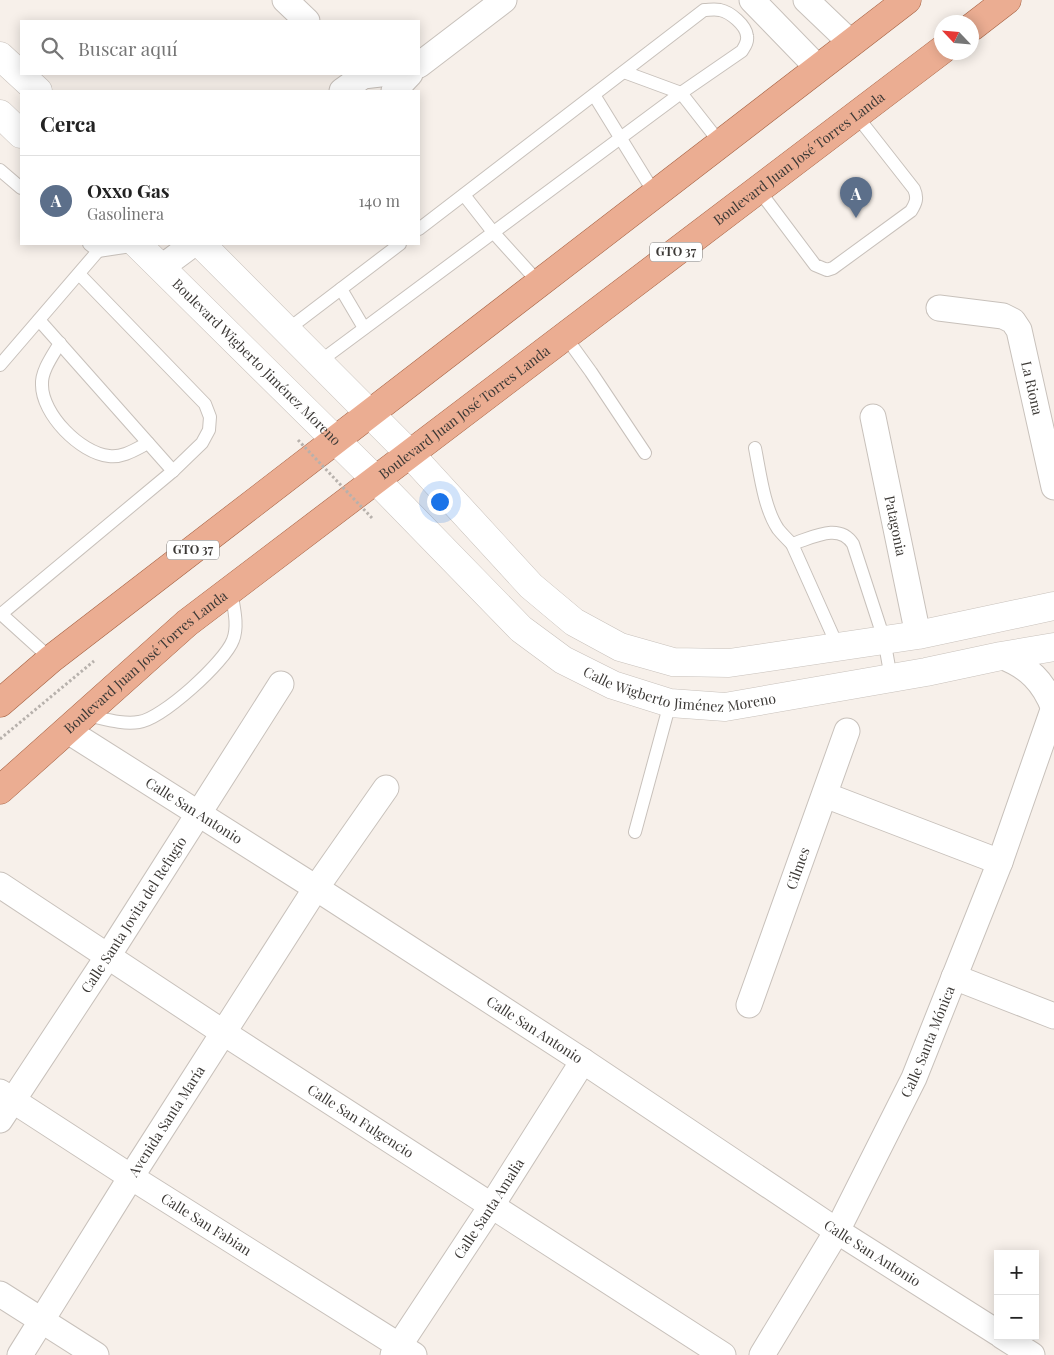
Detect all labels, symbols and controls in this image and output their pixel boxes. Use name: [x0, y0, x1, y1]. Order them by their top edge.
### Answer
north arrow: [934, 15, 979, 60]
search box: [20, 20, 420, 75]
icon: search: [38, 34, 66, 62]
text: Buscar aquí: [78, 35, 178, 61]
street label: Boulevard Juan José Torres Landa: [709, 87, 888, 229]
text: Cerca: [40, 109, 96, 137]
text: Oxxo Gas: [87, 177, 170, 203]
pin: A: [840, 177, 872, 218]
text: A: [51, 190, 61, 211]
text: 140 m: [358, 190, 400, 211]
text: Gasolinera: [87, 203, 164, 224]
road number: GTO 37: [650, 242, 702, 262]
street label: Boulevard Wigberto Jiménez Moreno: [168, 274, 346, 449]
street label: Boulevard Juan José Torres Landa: [375, 341, 554, 483]
street label: La Riona: [1017, 359, 1048, 417]
your location: [427, 489, 453, 515]
street label: Patagonia: [880, 494, 911, 558]
road number: GTO 37: [167, 540, 219, 560]
street label: Boulevard Juan José Torres Landa: [60, 586, 231, 738]
street label: Calle Wigberto Jiménez Moreno: [580, 662, 777, 716]
street label: Calle San Antonio: [142, 773, 246, 848]
street label: Calle Santa Jovita del Refugio: [76, 832, 191, 996]
street label: Cilmes: [781, 845, 814, 892]
street label: Calle Santa Mónica: [896, 983, 959, 1101]
street label: Calle San Antonio: [483, 991, 587, 1068]
street label: Avenida Santa María: [123, 1062, 209, 1181]
street label: Calle San Fulgencio: [304, 1079, 418, 1162]
street label: Calle Santa Amalia: [449, 1155, 528, 1262]
street label: Calle San Fabian: [158, 1188, 256, 1260]
street label: Calle San Antonio: [821, 1215, 925, 1291]
map controls: [994, 1250, 1039, 1340]
button: +: [994, 1250, 1039, 1295]
button: −: [994, 1295, 1039, 1340]

